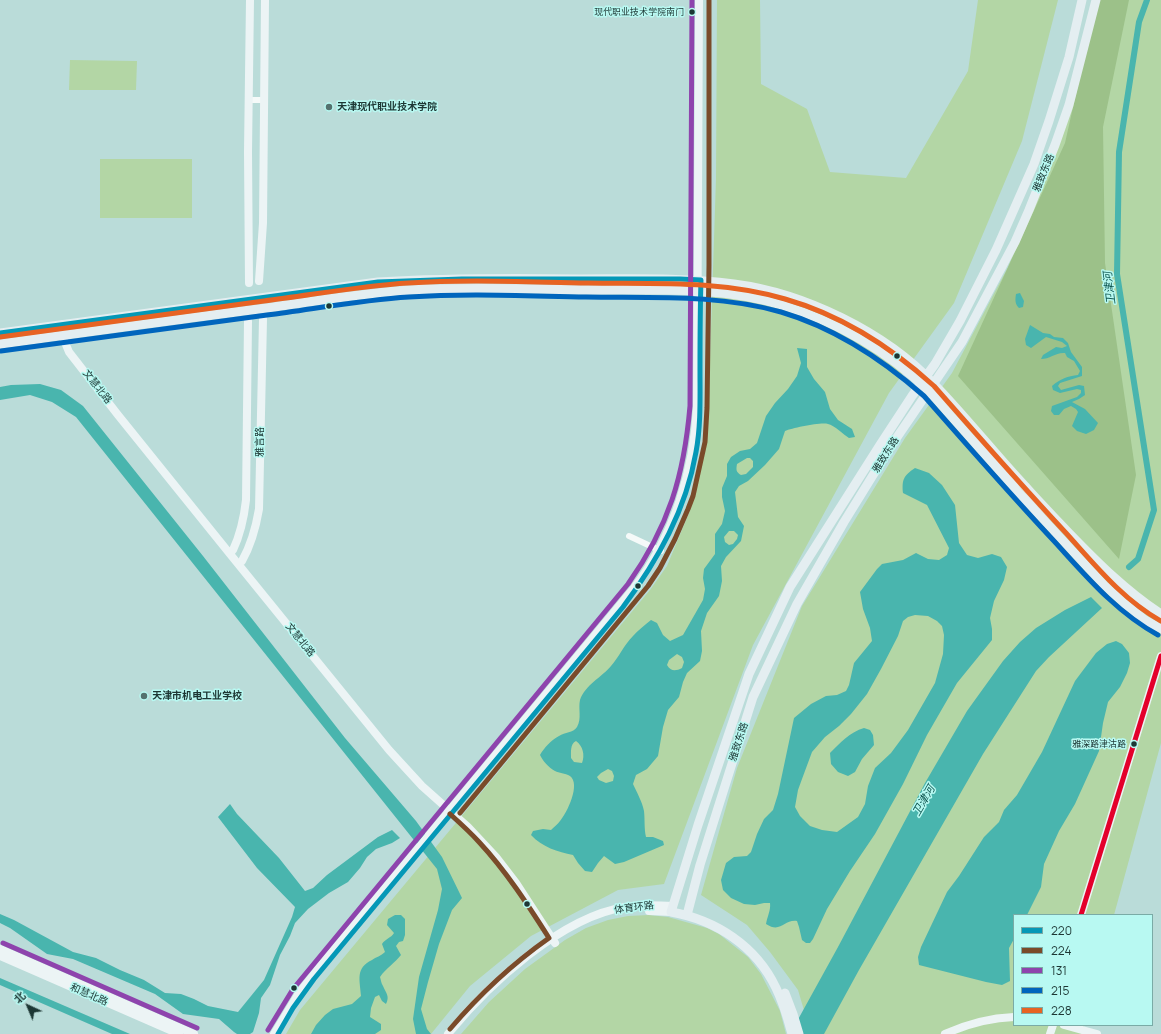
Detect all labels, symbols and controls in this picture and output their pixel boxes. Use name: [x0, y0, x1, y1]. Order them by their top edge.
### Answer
place label: 现代职业技术学院南门: [594, 7, 684, 17]
marker: 现代职业技术学院南门: [687, 7, 697, 17]
place label: 天津现代职业技术学院: [337, 101, 437, 113]
marker: 天津现代职业技术学院: [324, 102, 334, 112]
street label: 雅致东路: [1031, 152, 1057, 194]
water label: 卫津河: [1101, 271, 1119, 305]
unlabelled marker: [324, 301, 334, 311]
unlabelled marker: [892, 351, 902, 361]
street label: 文慧北路: [80, 368, 114, 406]
street label: 雅言路: [254, 427, 266, 457]
street label: 雅致东路: [870, 435, 902, 475]
unlabelled marker: [633, 581, 643, 591]
street label: 文慧北路: [283, 621, 317, 659]
place label: 天津市机电工业学校: [152, 690, 242, 702]
marker: 天津市机电工业学校: [139, 691, 149, 701]
street label: 雅致东路: [727, 721, 751, 763]
place label: 雅深路津沽路: [1072, 739, 1126, 749]
marker: 雅深路津沽路: [1129, 739, 1139, 749]
water label: 卫津河: [910, 783, 938, 819]
unlabelled marker: [522, 899, 532, 909]
street label: 体育环路: [613, 900, 655, 916]
legend: [1013, 914, 1153, 1026]
text: 220: [1051, 922, 1072, 939]
text: 224: [1051, 942, 1072, 959]
text: 131: [1051, 962, 1067, 979]
street label: 和慧北路: [68, 981, 110, 1009]
text: 215: [1051, 982, 1069, 999]
unlabelled marker: [289, 983, 299, 993]
north arrow: [8, 986, 48, 1026]
text: 北: [10, 988, 28, 1006]
text: 228: [1051, 1002, 1072, 1019]

